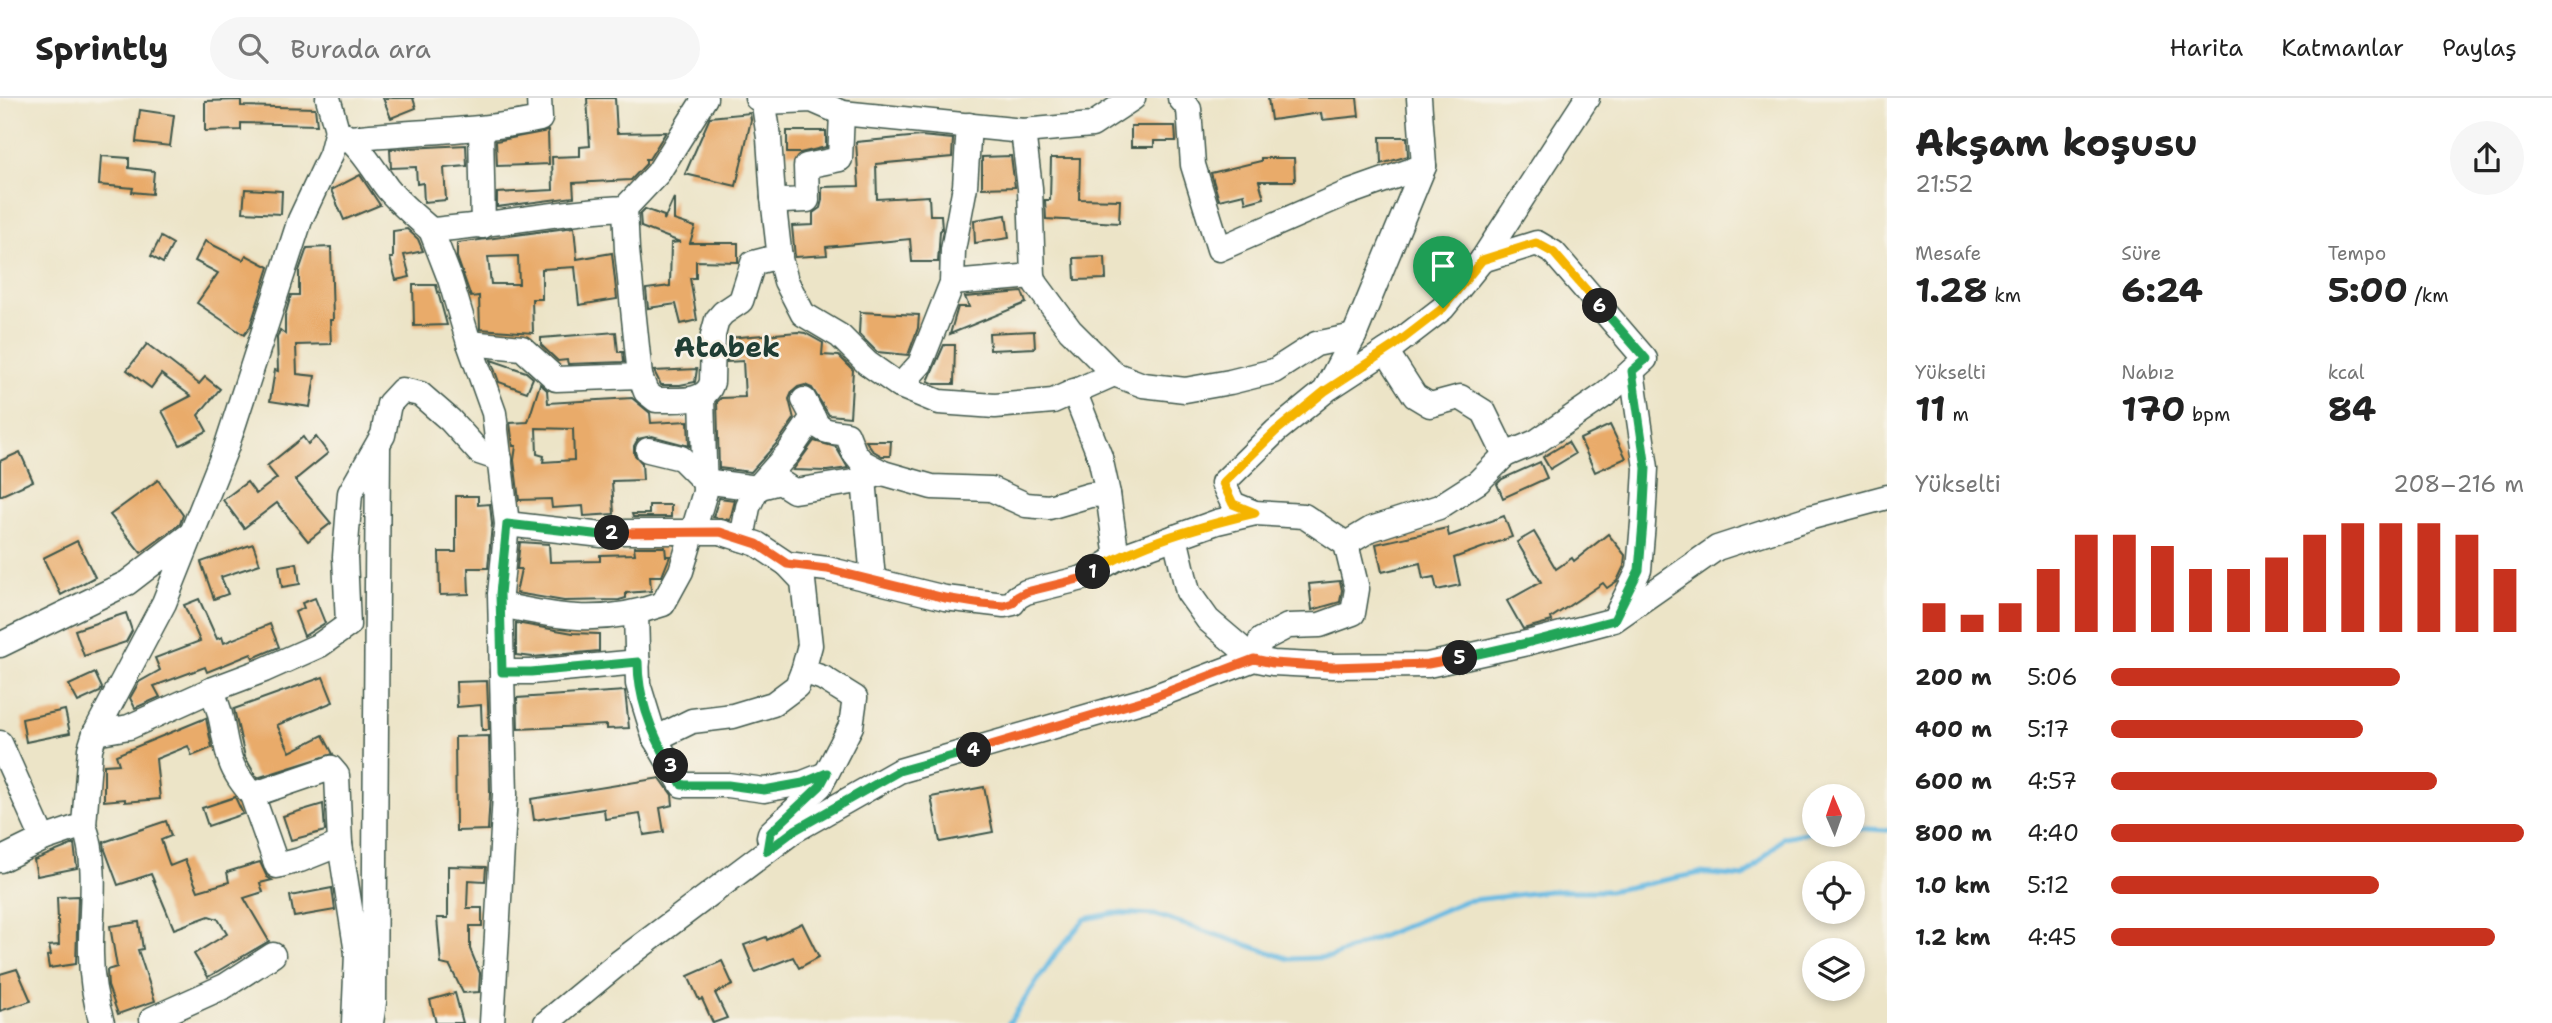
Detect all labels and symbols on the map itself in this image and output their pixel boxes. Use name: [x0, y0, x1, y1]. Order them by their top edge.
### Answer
pin: [1413, 236, 1473, 308]
pin: 6: [1582, 288, 1618, 324]
district label: Atabek: [674, 328, 780, 366]
pin: 2: [594, 516, 630, 550]
pin: 1: [1076, 554, 1110, 589]
pin: 5: [1442, 640, 1478, 676]
pin: 4: [956, 732, 992, 768]
pin: 3: [654, 748, 688, 784]
north arrow: [1802, 784, 1866, 847]

